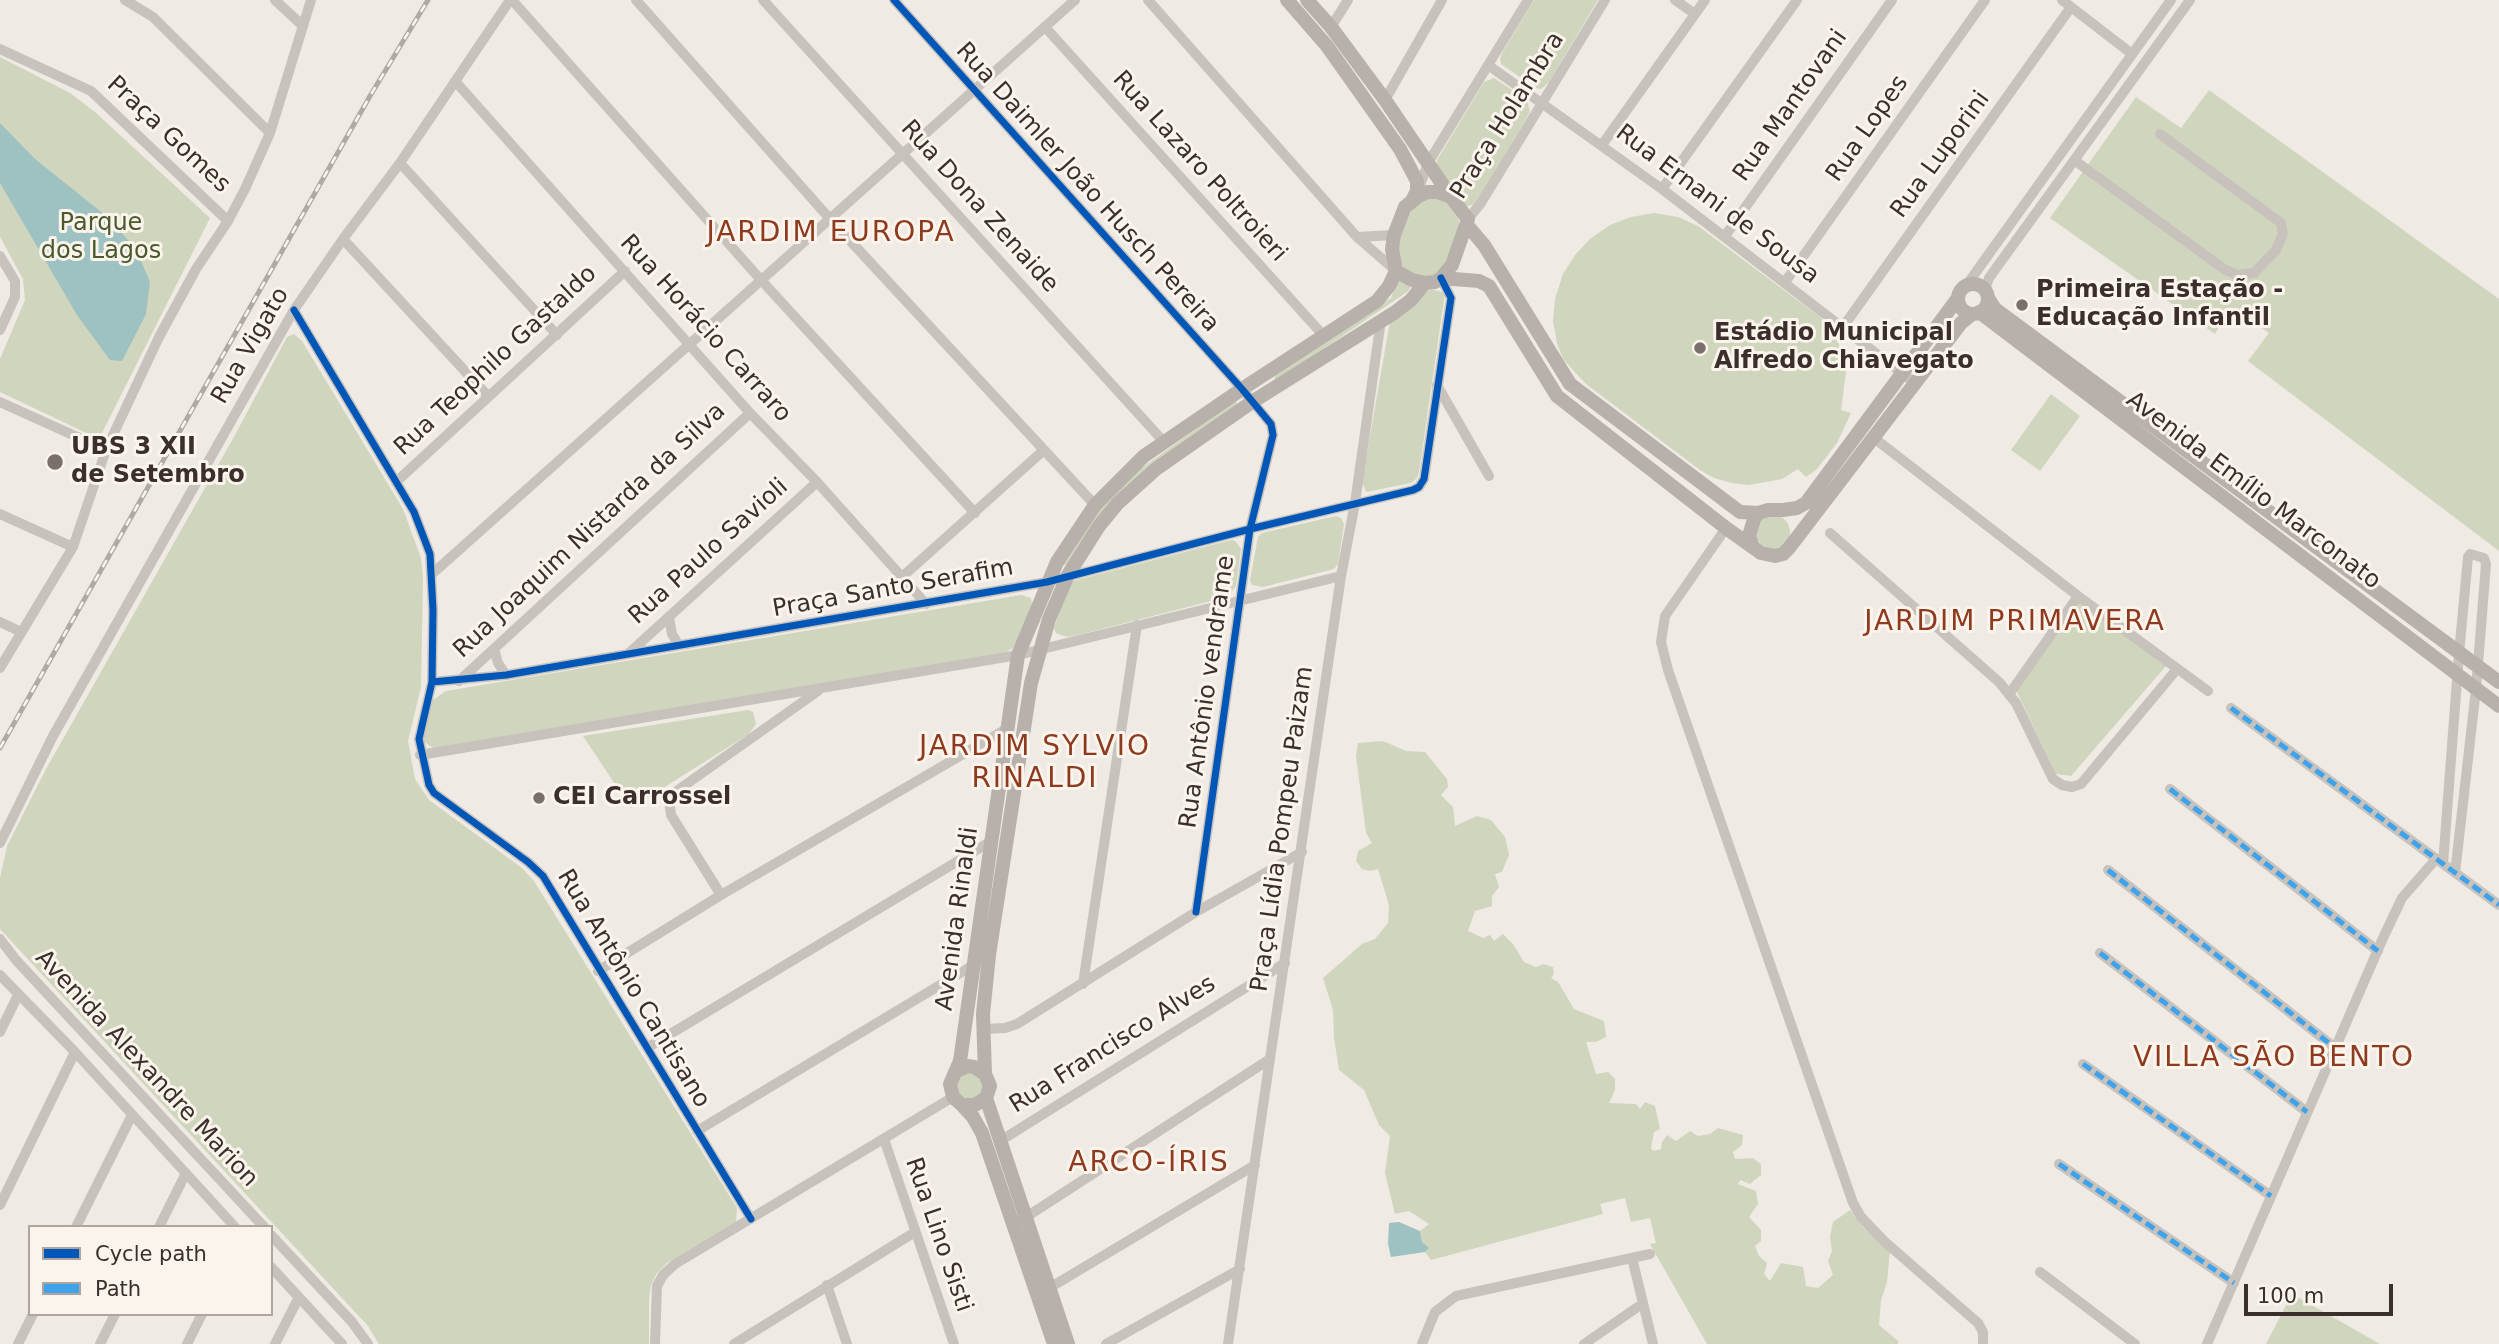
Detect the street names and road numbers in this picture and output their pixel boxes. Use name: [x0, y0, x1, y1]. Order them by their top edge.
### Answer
street label: Rua Mantovani: [1728, 25, 1854, 187]
street label: Praça Holambra: [1445, 27, 1571, 205]
street label: Rua Daimler João Husch Pereira: [949, 37, 1225, 339]
street label: Rua Lazaro Poltroieri: [1106, 66, 1292, 268]
street label: Rua Lopes: [1821, 70, 1915, 188]
street label: Praça Gomes: [100, 71, 236, 199]
street label: Rua Luporini: [1885, 86, 1997, 224]
street label: Rua Dona Zenaide: [894, 115, 1064, 299]
street label: Rua Ernani de Sousa: [1610, 119, 1824, 291]
street label: Rua Horácio Carraro: [613, 229, 797, 429]
street label: Rua Teophilo Gastaldo: [389, 260, 603, 462]
street label: Rua Vigato: [206, 283, 296, 409]
street label: Avenida Emílio Marconato: [2120, 386, 2386, 596]
street label: Rua Joaquim Nistarda da Silva: [448, 397, 732, 665]
street label: Rua Paulo Savioli: [623, 473, 795, 631]
street label: Praça Santo Serafim: [770, 554, 1016, 624]
street label: Rua Antônio vendrame: [1175, 554, 1241, 830]
street label: Praça Lídia Pompeu Paizam: [1246, 664, 1320, 994]
street label: Avenida Rinaldi: [931, 825, 985, 1013]
street label: Rua Antônio Cantisano: [550, 865, 716, 1113]
street label: Avenida Alexandre Marion: [28, 944, 264, 1194]
street label: Rua Francisco Alves: [1005, 970, 1221, 1120]
street label: Rua Lino Sisti: [898, 1154, 978, 1316]

